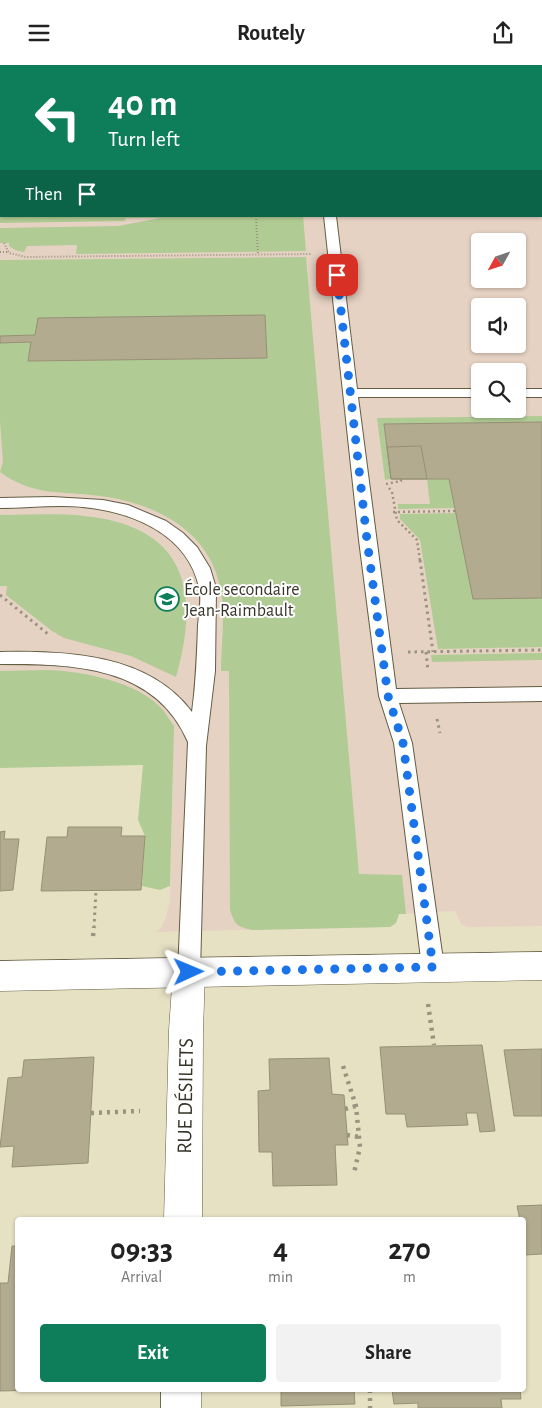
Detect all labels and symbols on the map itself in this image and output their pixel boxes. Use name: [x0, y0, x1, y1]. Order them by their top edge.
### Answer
north arrow: [471, 233, 526, 287]
pin: [316, 254, 358, 296]
place label: École secondaire Jean-Raimbault: [184, 578, 300, 620]
school or university icon: École secondaire Jean-Raimbault: [154, 586, 180, 612]
position arrow: [162, 945, 214, 997]
street label: RUE DÉSILETS: [172, 1038, 197, 1154]

